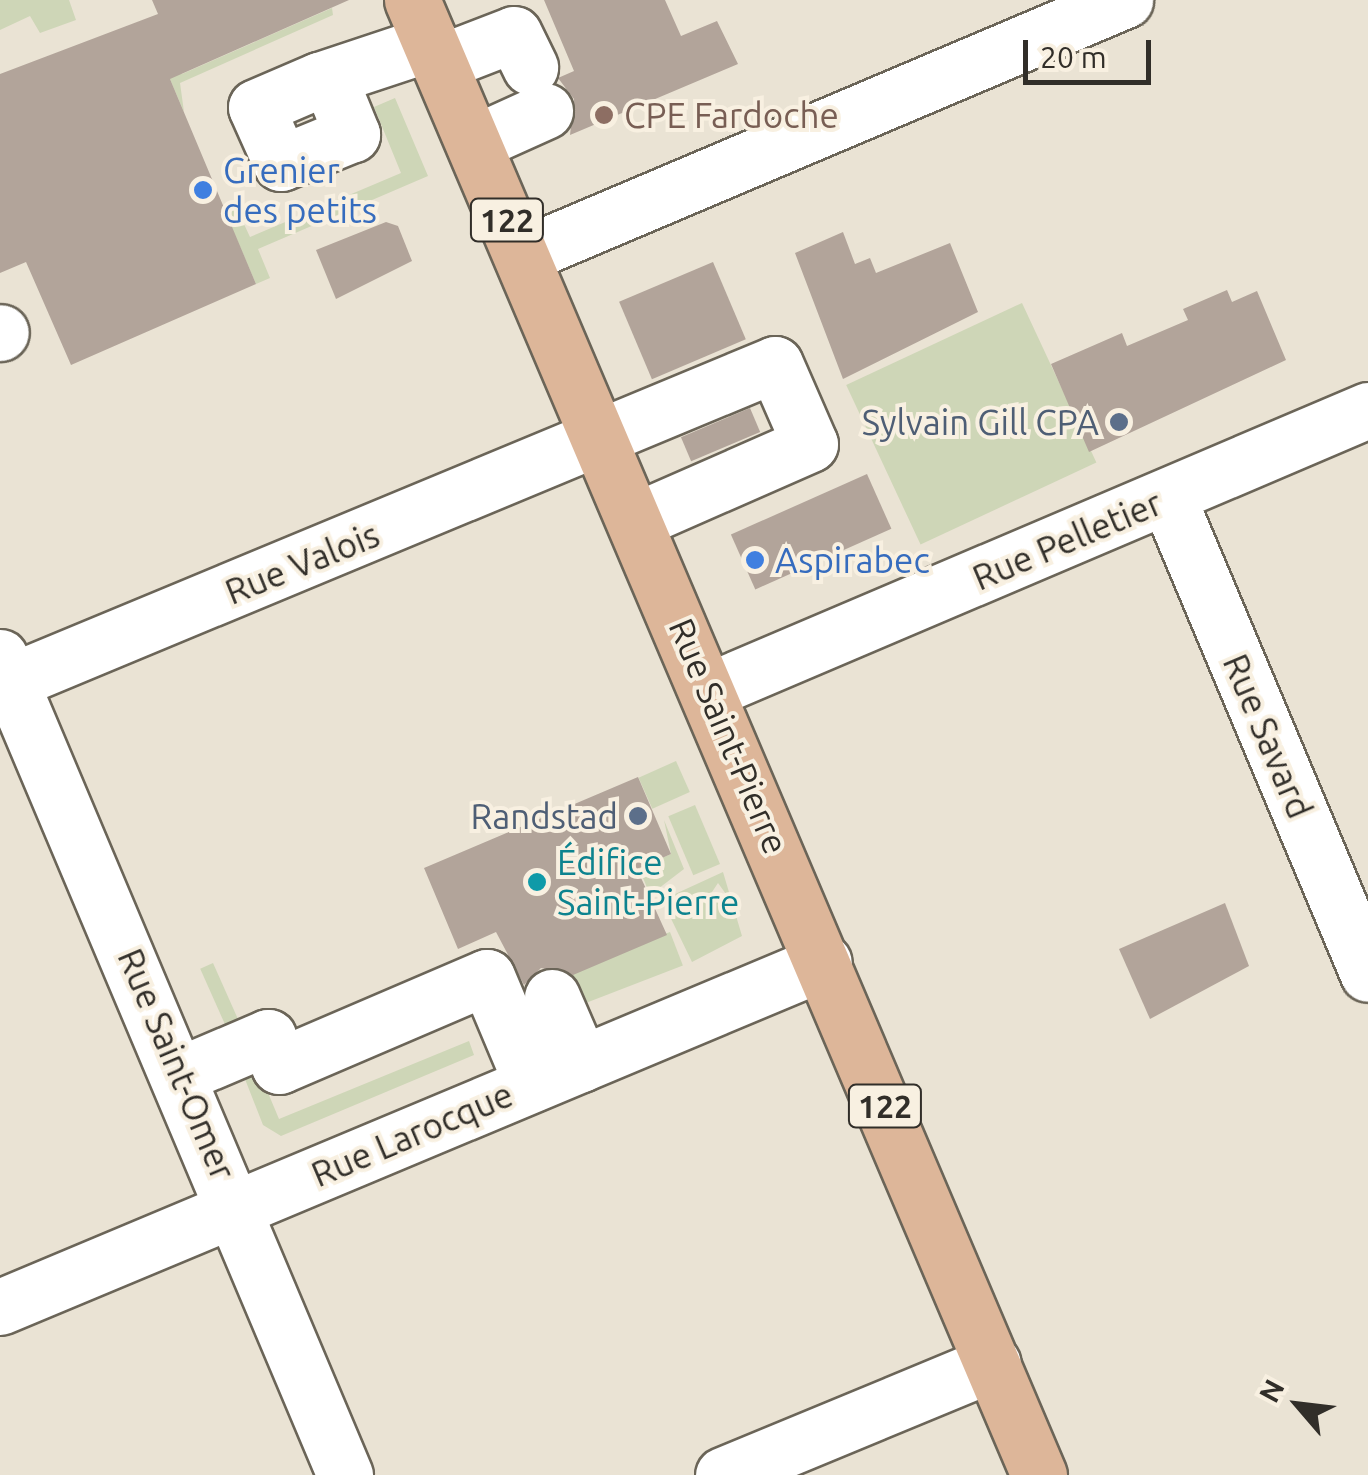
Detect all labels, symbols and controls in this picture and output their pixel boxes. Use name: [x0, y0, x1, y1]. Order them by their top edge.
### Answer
scale bar: [1028, 20, 1156, 82]
text: 20 m: [1040, 40, 1107, 74]
place label: CPE Fardoche: [624, 94, 839, 136]
marker: CPE Fardoche: [593, 104, 615, 126]
place label: Grenier des petits: [223, 149, 377, 231]
marker: Grenier des petits: [192, 179, 214, 201]
road number: 122: [470, 193, 544, 247]
place label: Sylvain Gill CPA: [862, 401, 1099, 443]
marker: Sylvain Gill CPA: [1108, 411, 1130, 433]
street label: Rue Pelletier: [966, 481, 1168, 599]
street label: Rue Valois: [219, 513, 385, 613]
place label: Aspirabec: [775, 539, 930, 581]
marker: Aspirabec: [744, 549, 766, 571]
street label: Rue Saint-Pierre: [661, 612, 797, 860]
street label: Rue Savard: [1215, 648, 1321, 824]
place label: Randstad: [470, 795, 618, 837]
marker: Randstad: [627, 805, 649, 827]
place label: Édifice Saint-Pierre: [557, 841, 739, 923]
marker: Édifice Saint-Pierre: [526, 871, 548, 893]
street label: Rue Saint-Omer: [109, 942, 245, 1186]
street label: Rue Larocque: [305, 1073, 519, 1195]
road number: 122: [848, 1079, 922, 1133]
north arrow: [1248, 1355, 1348, 1455]
text: N: [1252, 1374, 1290, 1407]

